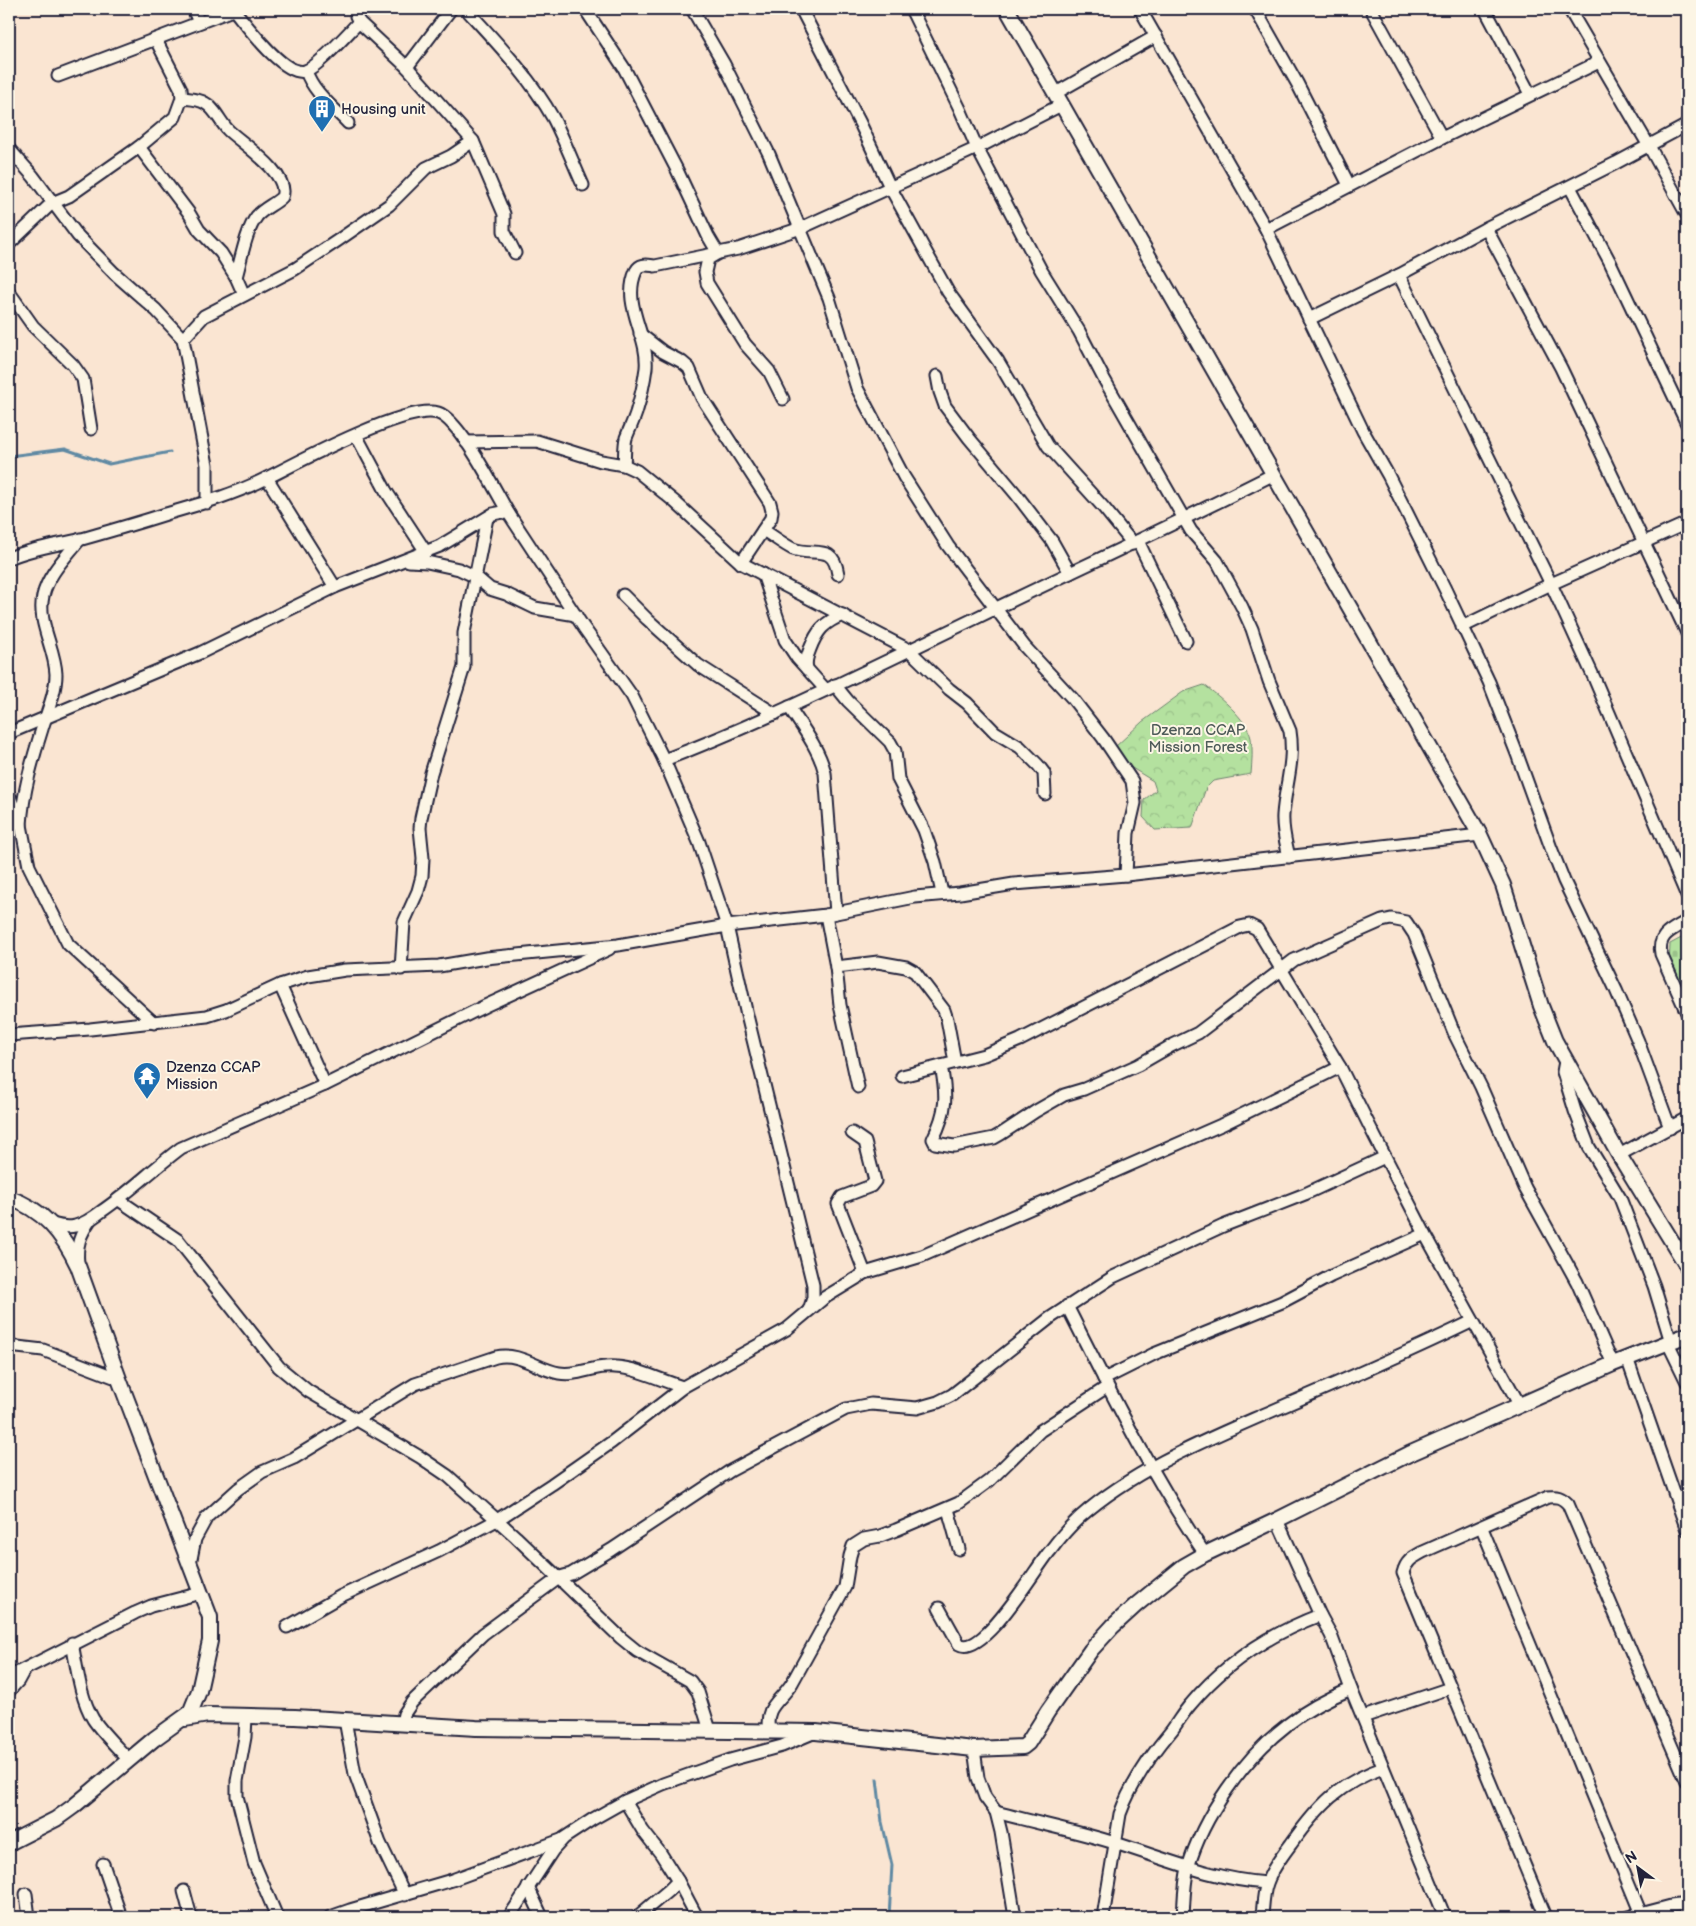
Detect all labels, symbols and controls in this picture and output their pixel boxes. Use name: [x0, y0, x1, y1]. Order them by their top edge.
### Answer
building icon: Housing unit: [307, 94, 337, 133]
place label: Housing unit: [341, 100, 426, 119]
park label: Dzenza CCAP Mission Forest: [1149, 721, 1248, 757]
place label: Dzenza CCAP Mission: [166, 1058, 261, 1094]
temple icon: Dzenza CCAP Mission: [132, 1061, 162, 1100]
north arrow: [1614, 1844, 1664, 1894]
text: N: [1622, 1847, 1640, 1867]

